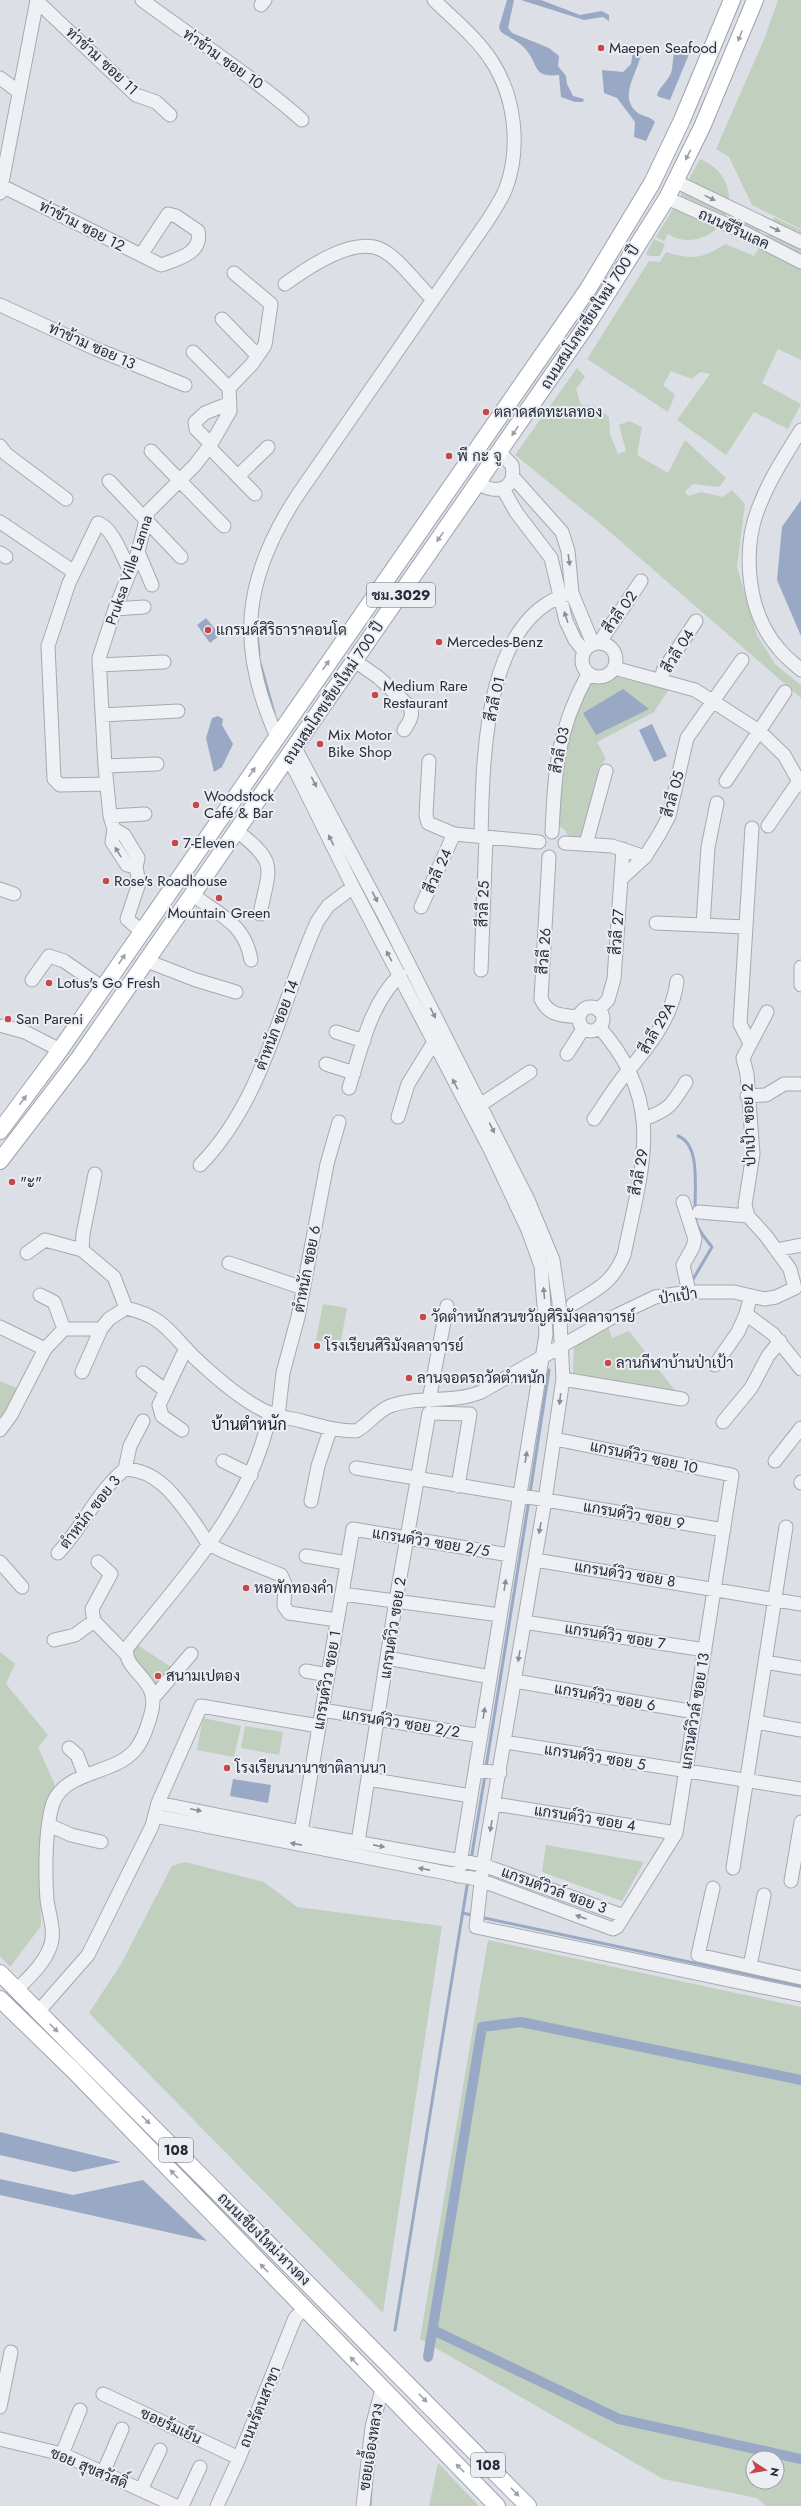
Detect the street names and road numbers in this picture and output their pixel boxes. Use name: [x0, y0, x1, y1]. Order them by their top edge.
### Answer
street label: ท่าข้าม ซอย 11: [61, 22, 143, 100]
street label: ท่าข้าม ซอย 10: [178, 23, 268, 95]
street label: ท่าข้าม ซอย 12: [35, 195, 129, 257]
street label: ถนนซีรีนเลค: [695, 203, 773, 255]
street label: ถนนสมโภชเชียงใหม่ 700 ปี: [535, 241, 645, 393]
street label: ท่าข้าม ซอย 13: [45, 317, 139, 375]
street label: Pruksa Ville Lanna: [100, 512, 158, 628]
road number: ชม.3029: [367, 583, 435, 607]
street label: สีวลี 02: [597, 586, 643, 638]
street label: ถนนสมโภชเชียงใหม่ 700 ปี: [277, 617, 389, 769]
street label: สีวลี 04: [656, 625, 700, 677]
street label: สีวลี 01: [480, 675, 510, 723]
street label: สีวลี 03: [545, 725, 575, 775]
street label: สีวลี 05: [656, 768, 690, 820]
street label: สีวลี 24: [418, 845, 458, 897]
street label: สีวลี 25: [471, 880, 495, 928]
street label: สีวลี 27: [604, 908, 630, 956]
street label: สีวลี 26: [531, 927, 557, 975]
street label: ตำหนัก ซอย 14: [250, 976, 304, 1073]
street label: สีวลี 29A: [633, 998, 681, 1058]
street label: ป่าเป้า ซอย 2: [737, 1083, 761, 1167]
street label: สีวลี 29: [624, 1147, 654, 1197]
street label: ตำหนัก ซอย 6: [288, 1224, 326, 1314]
street label: ป่าเป้า: [657, 1282, 699, 1310]
street label: แกรนด์วิว ซอย 10: [588, 1435, 700, 1479]
street label: ตำหนัก ซอย 3: [54, 1471, 126, 1553]
street label: แกรนด์วิว ซอย 9: [582, 1495, 686, 1535]
street label: แกรนด์วิว ซอย 2/5: [371, 1522, 491, 1562]
street label: แกรนด์วิว ซอย 8: [573, 1555, 677, 1593]
street label: แกรนด์วิว ซอย 2: [374, 1576, 412, 1680]
street label: แกรนด์วิว ซอย 7: [563, 1617, 667, 1655]
street label: แกรนด์วิว ซอย 1: [307, 1628, 347, 1732]
street label: แกรนด์วิวล์ ซอย 13: [675, 1651, 715, 1771]
street label: แกรนด์วิว ซอย 6: [553, 1677, 657, 1717]
street label: แกรนด์วิว ซอย 2/2: [341, 1703, 461, 1743]
street label: แกรนด์วิว ซอย 5: [543, 1738, 647, 1776]
street label: แกรนด์วิว ซอย 4: [533, 1799, 638, 1837]
street label: แกรนด์วิวล์ ซอย 3: [498, 1861, 610, 1919]
road number: 108: [159, 2138, 193, 2162]
street label: ถนนเชียงใหม่-หางดง: [212, 2187, 316, 2291]
street label: ถนนรัตนสาขา: [234, 2363, 286, 2451]
street label: ซอยเอื้องหลวง: [349, 2401, 389, 2492]
street label: ซอยร้มเย็น: [136, 2402, 206, 2450]
street label: ซอย สุขสวัสดิ์: [47, 2438, 133, 2494]
road number: 108: [471, 2453, 505, 2477]

